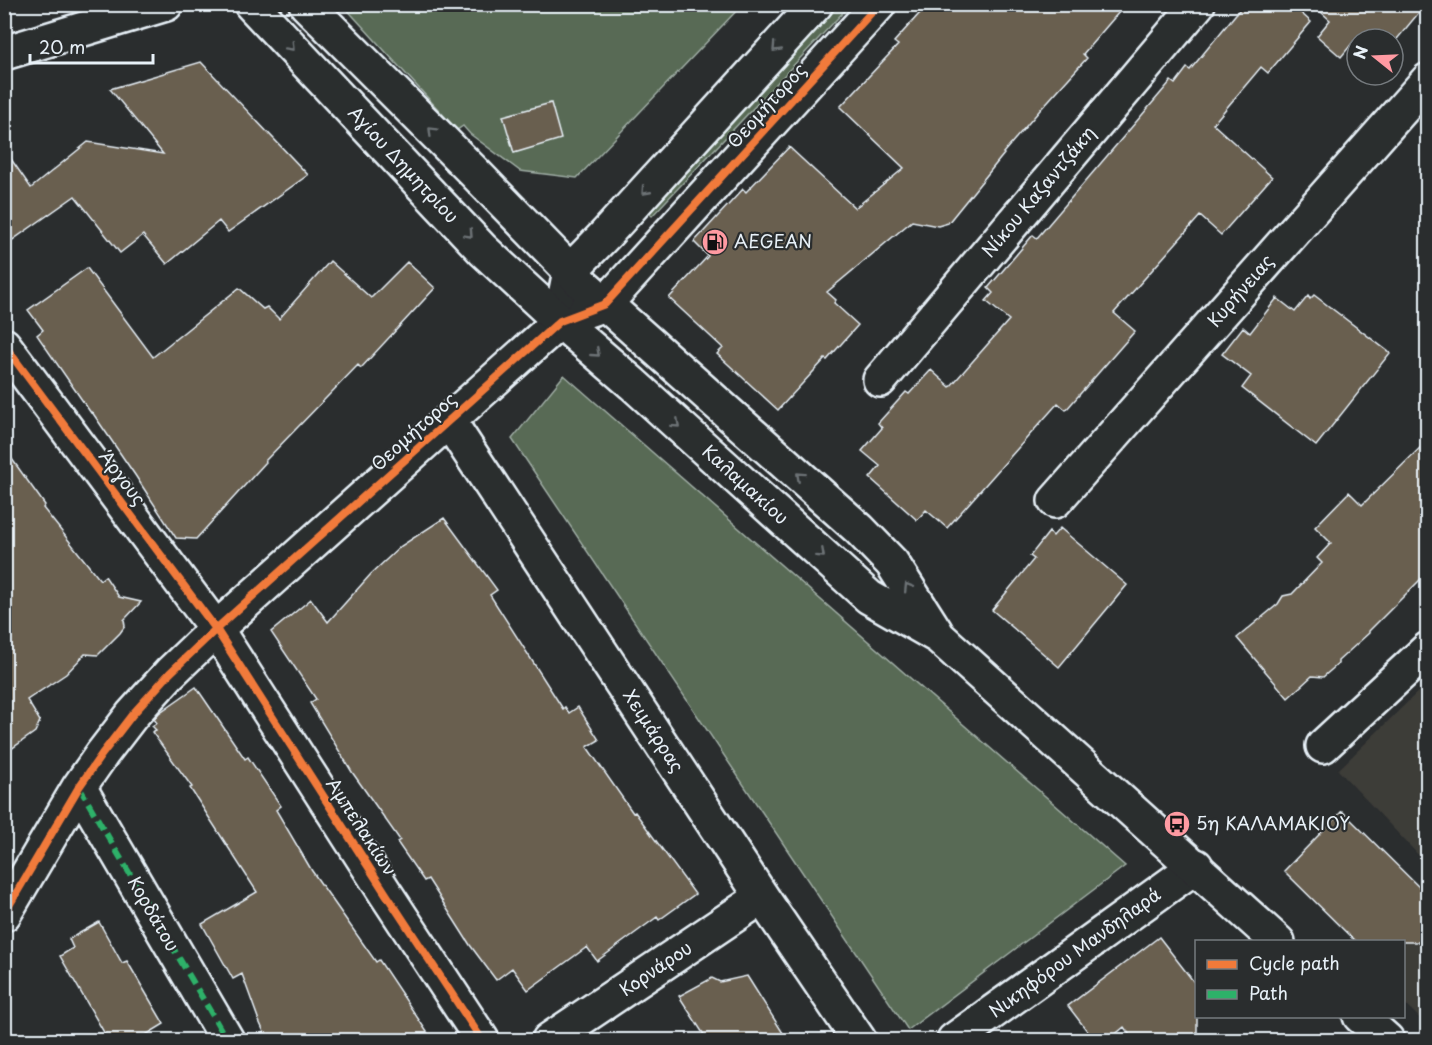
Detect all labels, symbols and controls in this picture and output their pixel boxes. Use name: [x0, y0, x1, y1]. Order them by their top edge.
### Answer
scale bar: [30, 27, 153, 65]
north arrow: [1345, 27, 1405, 87]
text: 20 m: [39, 33, 85, 60]
one-way arrow: [284, 40, 295, 51]
one-way arrow: [772, 41, 783, 51]
text: N: [1346, 42, 1373, 62]
street label: Θεομήτορος: [720, 56, 812, 154]
street label: Αγίου Δημητρίου: [343, 99, 466, 229]
street label: Νίκου Καζαντζάκη: [975, 119, 1101, 263]
one-way arrow: [429, 127, 440, 138]
one-way arrow: [641, 184, 652, 195]
one-way arrow: [461, 227, 472, 238]
fuel station icon: AEGEAN: [700, 227, 730, 257]
place label: AEGEAN: [734, 227, 812, 254]
street label: Κυρήνειας: [1201, 248, 1279, 332]
one-way arrow: [589, 346, 600, 357]
street label: Θεομήτορος: [364, 385, 462, 477]
one-way arrow: [669, 416, 680, 427]
street label: Καλαμακίου: [697, 438, 795, 530]
street label: Άργους: [93, 444, 153, 511]
one-way arrow: [796, 472, 806, 483]
one-way arrow: [814, 547, 825, 558]
one-way arrow: [904, 583, 915, 594]
street label: Χειμάρρας: [617, 683, 691, 777]
street label: Αμπελακίων: [320, 772, 404, 880]
bus stop icon: 5η ΚΑΛΑΜΑΚΙΟΥ: [1162, 809, 1192, 839]
place label: 5η ΚΑΛΑΜΑΚΙΟΥ: [1196, 809, 1350, 836]
street label: Κορδάτου: [122, 871, 187, 956]
street label: Νικηφόρου Μανδηλαρά: [983, 880, 1166, 1023]
street label: Κορνάρου: [613, 933, 697, 1002]
legend: [1195, 940, 1405, 1018]
text: Cycle path: [1249, 949, 1340, 976]
text: Path: [1249, 979, 1288, 1006]

